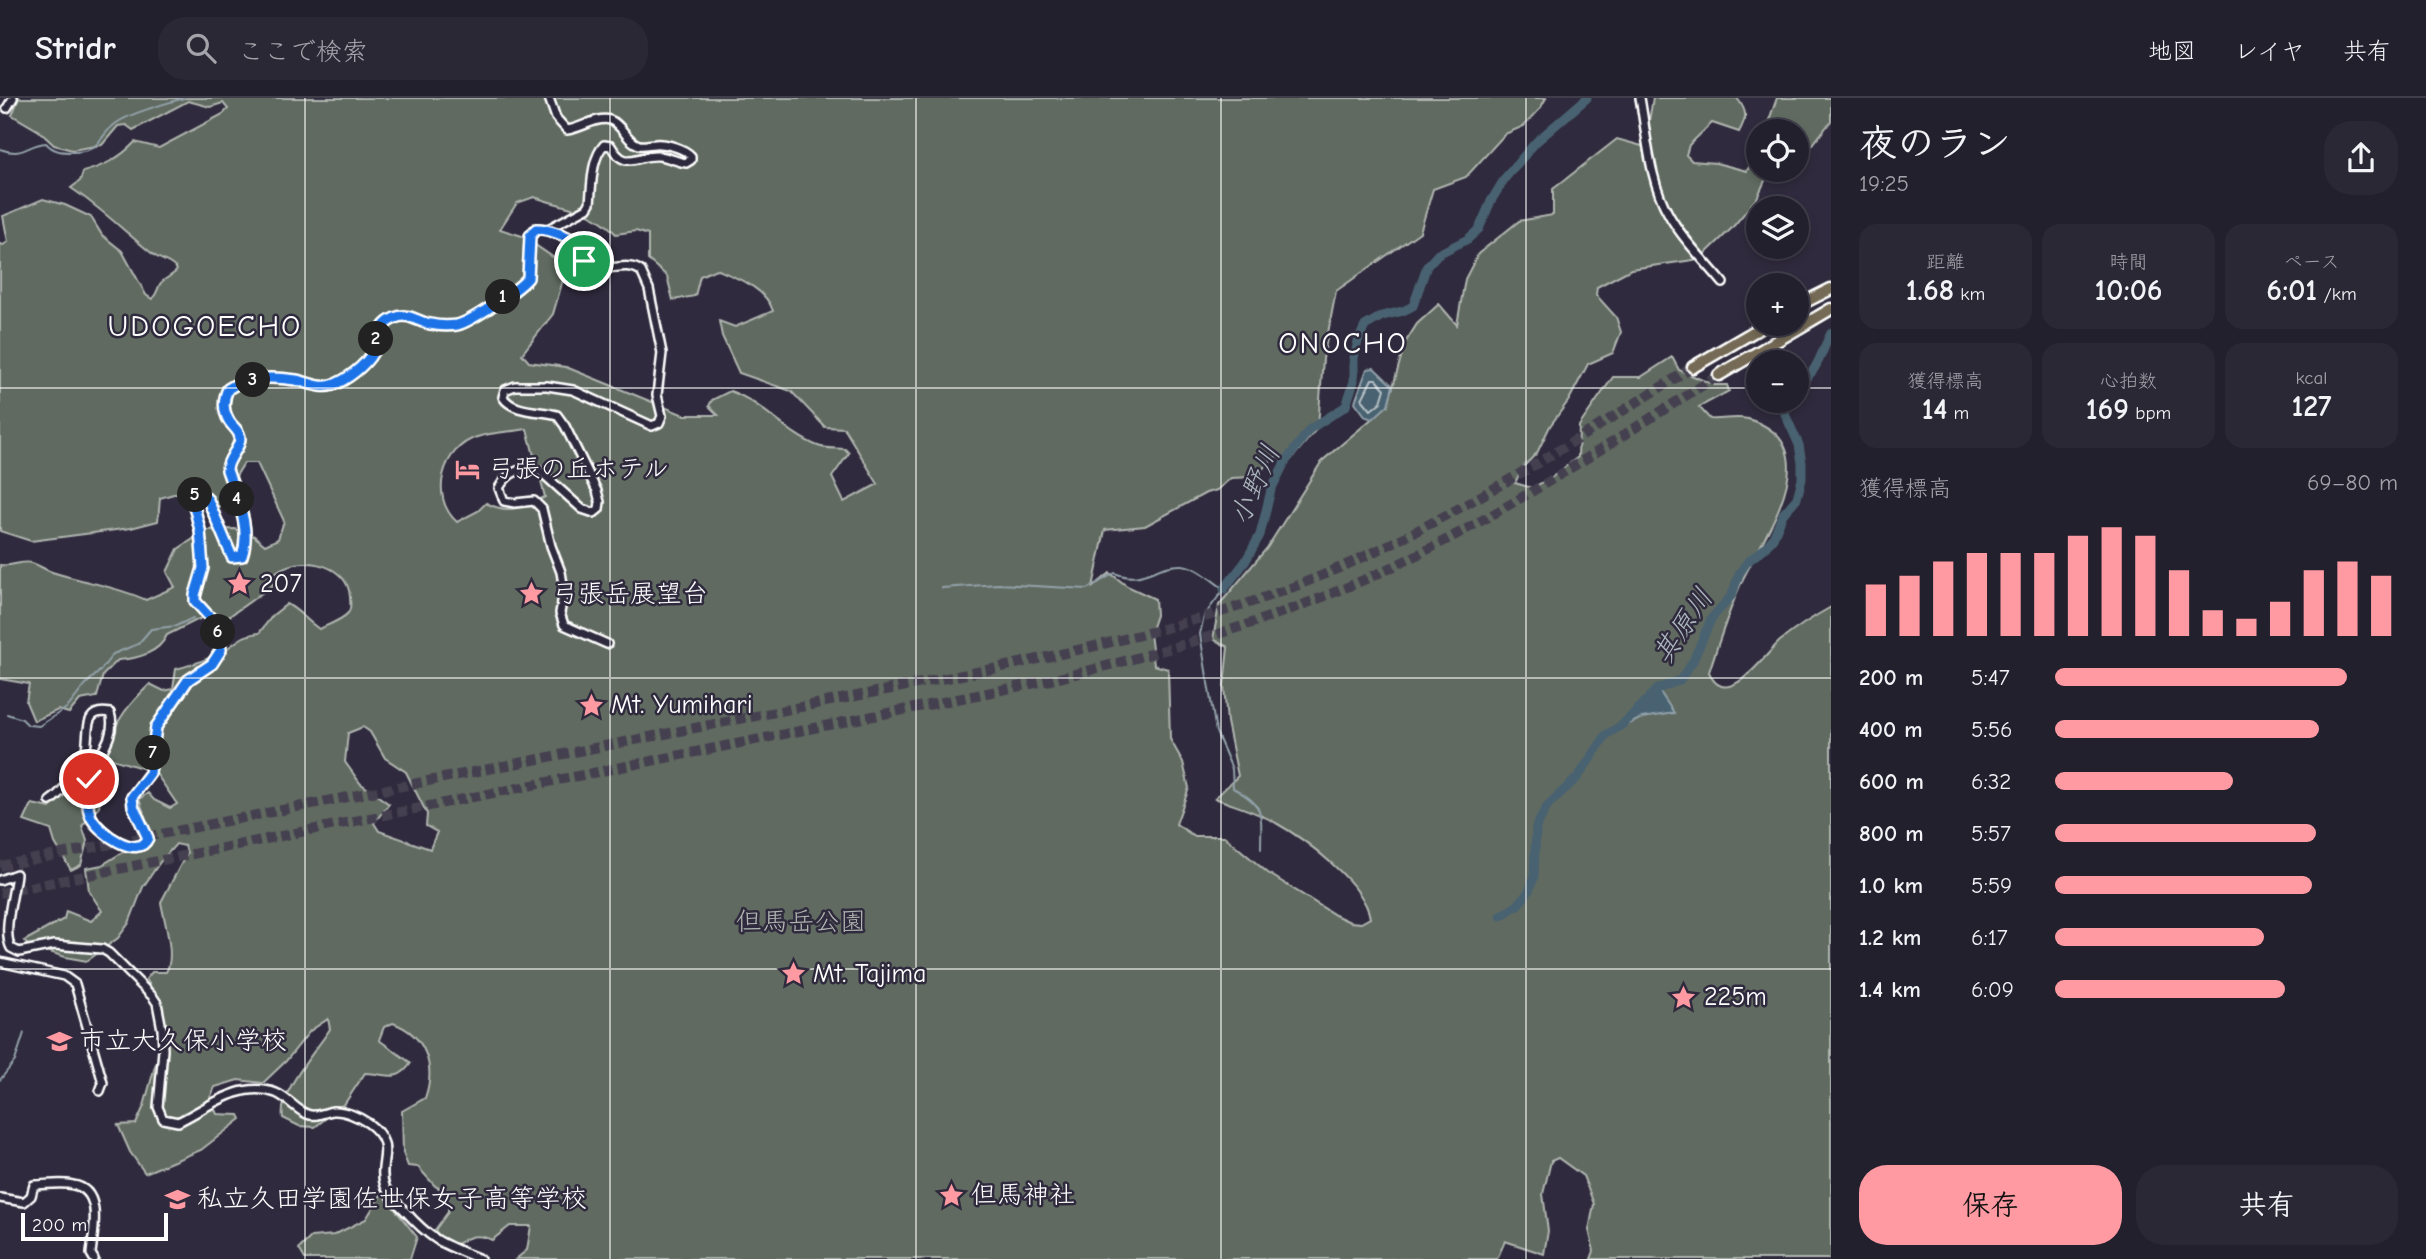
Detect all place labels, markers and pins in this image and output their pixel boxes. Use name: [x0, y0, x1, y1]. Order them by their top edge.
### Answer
pin: [554, 231, 614, 291]
pin: 1: [486, 280, 520, 314]
pin: 2: [358, 322, 394, 356]
pin: 3: [236, 362, 270, 398]
place label: 弓張の丘ホテル: [488, 454, 669, 484]
hotel icon: 弓張の丘ホテル: [454, 455, 482, 483]
pin: 5: [178, 478, 212, 512]
pin: 4: [219, 482, 254, 516]
place label: 207: [260, 569, 302, 599]
place icon: 207: [226, 570, 254, 598]
place label: 弓張岳展望台: [552, 579, 708, 609]
place icon: 弓張岳展望台: [518, 580, 546, 608]
pin: 6: [200, 614, 235, 650]
place label: Mt. Yumihari: [611, 690, 753, 720]
place icon: Mt. Yumihari: [577, 691, 605, 719]
pin: 7: [136, 736, 170, 770]
pin: [59, 749, 119, 809]
place label: Mt. Tajima: [813, 959, 926, 989]
place icon: Mt. Tajima: [779, 960, 807, 988]
place label: 225m: [1704, 982, 1767, 1012]
place icon: 225m: [1670, 983, 1698, 1011]
place label: 市立大久保小学校: [79, 1026, 287, 1056]
school or university icon: 市立大久保小学校: [45, 1027, 73, 1055]
place label: 但馬神社: [971, 1180, 1075, 1210]
place icon: 但馬神社: [937, 1181, 965, 1209]
place label: 私立久田学園佐世保女子高等学校: [197, 1184, 587, 1214]
school or university icon: 私立久田学園佐世保女子高等学校: [163, 1185, 191, 1213]

